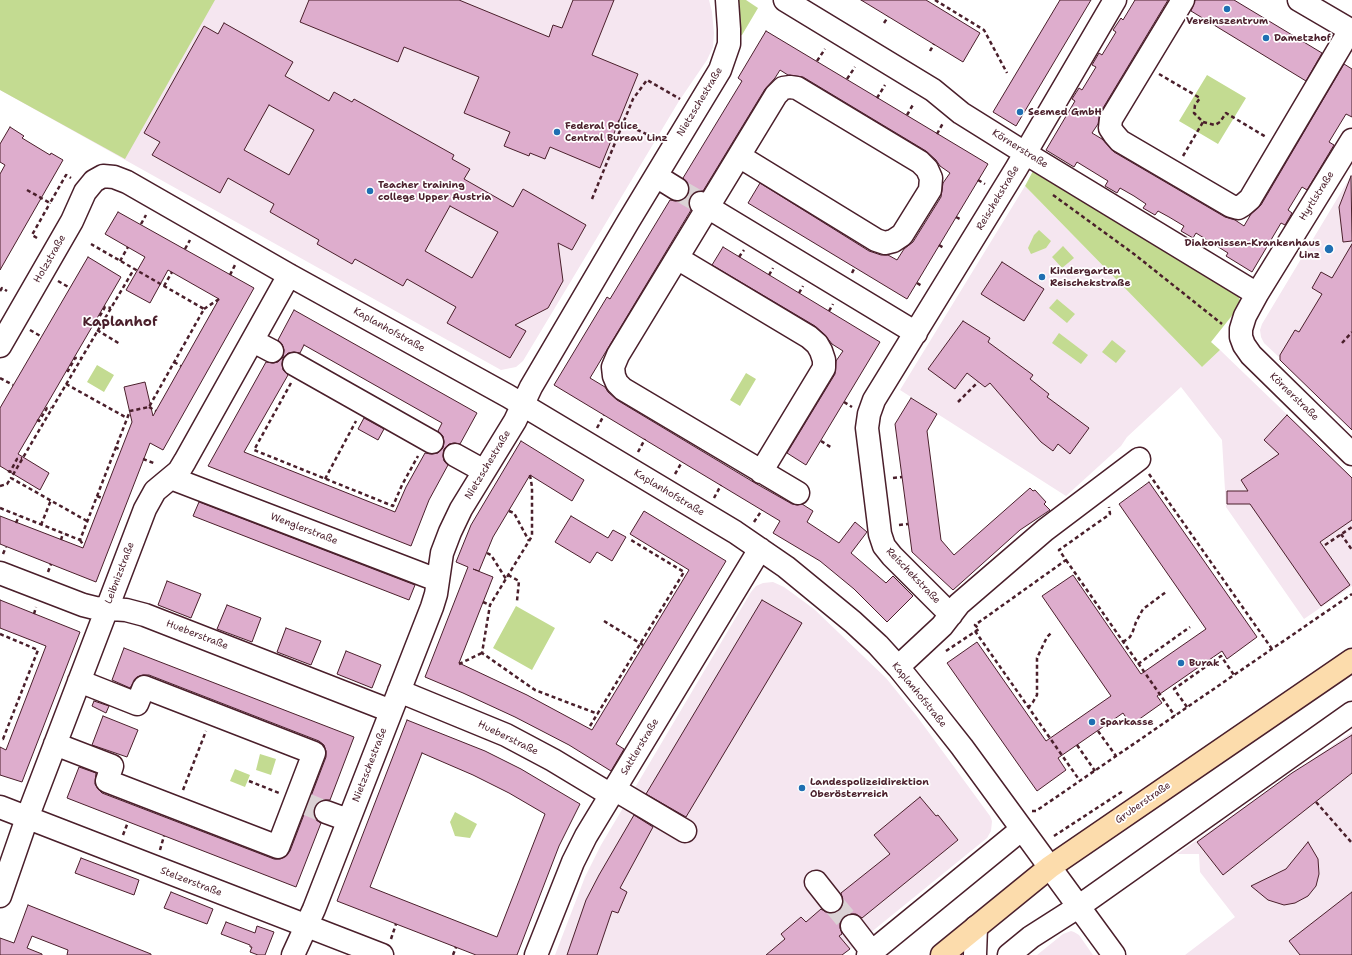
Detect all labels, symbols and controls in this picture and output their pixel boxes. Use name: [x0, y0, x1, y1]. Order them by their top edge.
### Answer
marker: Vereinszentrum: [1222, 4, 1232, 14]
place label: Vereinszentrum: [1186, 15, 1268, 27]
place label: Dametzhof: [1274, 32, 1331, 44]
marker: Dametzhof: [1261, 33, 1271, 43]
street label: Nietzschestraße: [675, 65, 725, 139]
place label: Seemed GmbH: [1028, 106, 1102, 118]
marker: Seemed GmbH: [1015, 107, 1025, 117]
place label: Federal Police Central Bureau Linz: [565, 120, 668, 144]
marker: Federal Police Central Bureau Linz: [552, 127, 562, 137]
street label: Körnerstraße: [990, 127, 1050, 171]
street label: Reischekstraße: [974, 164, 1022, 232]
street label: Hyrtlstraße: [1297, 169, 1337, 223]
place label: Teacher training college Upper Austria: [378, 179, 491, 202]
marker: Teacher training college Upper Austria: [365, 186, 375, 196]
street label: Holzstraße: [31, 233, 69, 285]
place label: Diakonissen-Krankenhaus Linz: [1184, 237, 1320, 260]
marker: Diakonissen-Krankenhaus Linz: [1323, 243, 1335, 255]
place label: Kindergarten Reischekstraße: [1050, 265, 1130, 288]
marker: Kindergarten Reischekstraße: [1037, 272, 1047, 282]
street label: Kaplanhofstraße: [351, 305, 427, 355]
district label: Kaplanhof: [82, 314, 158, 330]
street label: Körnerstraße: [1267, 371, 1321, 423]
street label: Nietzschestraße: [463, 428, 513, 502]
street label: Kaplanhofstraße: [632, 467, 706, 519]
street label: Wenglerstraße: [269, 511, 339, 547]
street label: Leibnizstraße: [103, 540, 137, 606]
street label: Reischekstraße: [883, 545, 943, 607]
street label: Hueberstraße: [164, 618, 230, 652]
place label: Burak: [1189, 657, 1220, 669]
marker: Burak: [1176, 658, 1186, 668]
street label: Kaplanhofstraße: [889, 660, 949, 730]
street label: Sattlerstraße: [618, 716, 662, 778]
place label: Sparkasse: [1100, 716, 1153, 728]
marker: Sparkasse: [1087, 717, 1097, 727]
street label: Hueberstraße: [476, 718, 540, 758]
street label: Nietzschestraße: [350, 726, 390, 804]
place label: Landespolizeidirektion Oberösterreich: [810, 776, 929, 800]
street label: Gruberstraße: [1113, 779, 1173, 827]
marker: Landespolizeidirektion Oberösterreich: [797, 783, 807, 793]
street label: Stelzerstraße: [158, 865, 224, 899]

